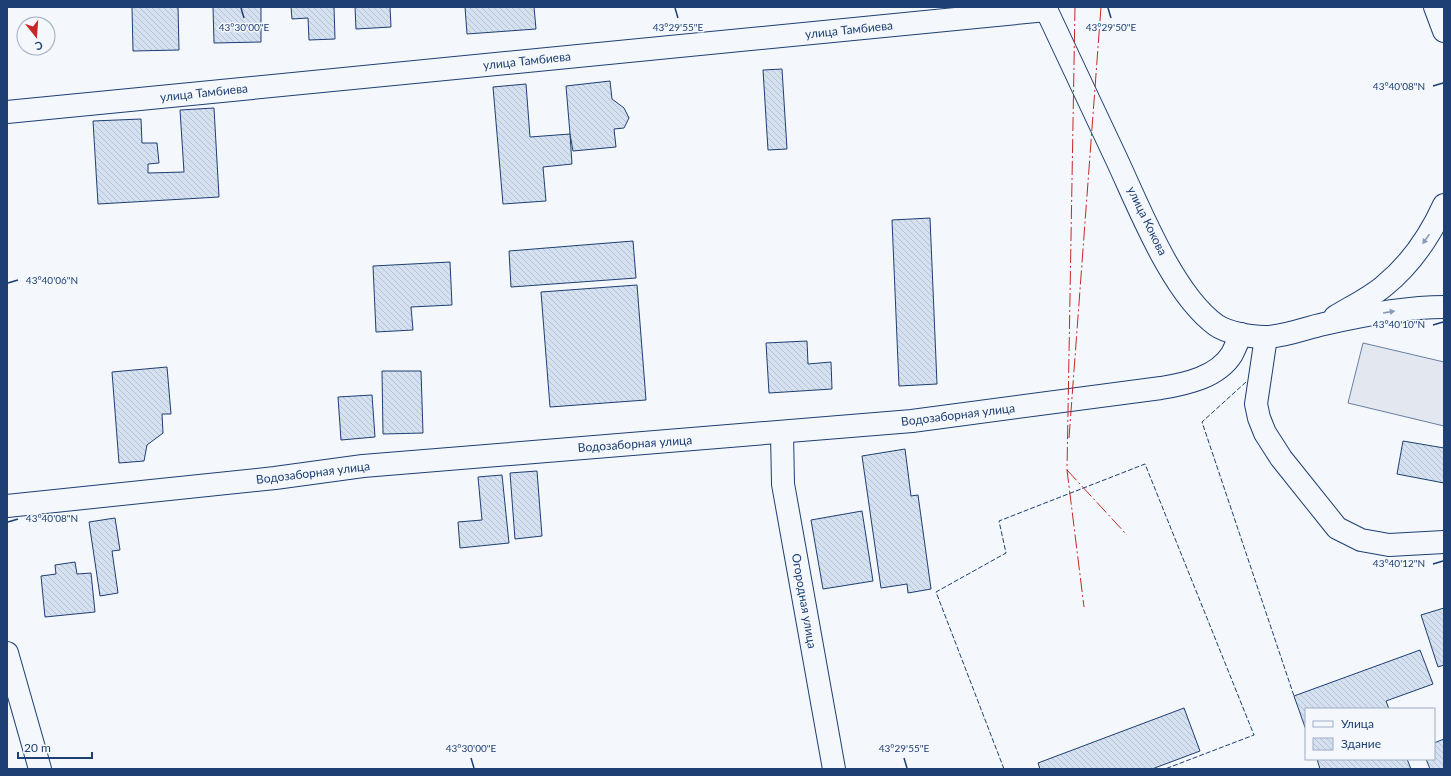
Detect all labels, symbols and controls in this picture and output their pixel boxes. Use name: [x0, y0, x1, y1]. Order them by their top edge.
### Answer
north arrow: [16, 16, 56, 56]
street label: улица Тамбиева: [804, 17, 894, 42]
text: 43°30'00"E: [219, 21, 269, 33]
text: 43°29'55"E: [653, 21, 703, 33]
text: 43°29'50"E: [1086, 21, 1136, 33]
text: С: [33, 39, 44, 54]
street label: улица Тамбиева: [482, 48, 572, 73]
street label: улица Тамбиева: [159, 80, 249, 105]
text: 43°40'08"N: [1373, 80, 1425, 92]
street label: улица Кокова: [1124, 184, 1171, 258]
one-way arrow: [1422, 234, 1430, 244]
text: 43°40'06"N: [26, 274, 78, 286]
one-way arrow: [1383, 309, 1395, 315]
text: 43°40'10"N: [1373, 318, 1425, 330]
street label: Водозаборная улица: [900, 400, 1016, 429]
street label: Водозаборная улица: [577, 432, 693, 455]
street label: Водозаборная улица: [255, 458, 371, 487]
text: 43°40'08"N: [26, 512, 78, 524]
street label: Огородная улица: [789, 552, 820, 650]
text: 43°40'12"N: [1373, 557, 1425, 569]
legend: [1305, 708, 1435, 760]
text: Улица: [1341, 716, 1374, 731]
scale bar: [18, 734, 92, 760]
text: Здание: [1341, 736, 1381, 751]
text: 20 m: [24, 740, 51, 755]
text: 43°30'00"E: [446, 742, 496, 754]
text: 43°29'55"E: [879, 742, 929, 754]

